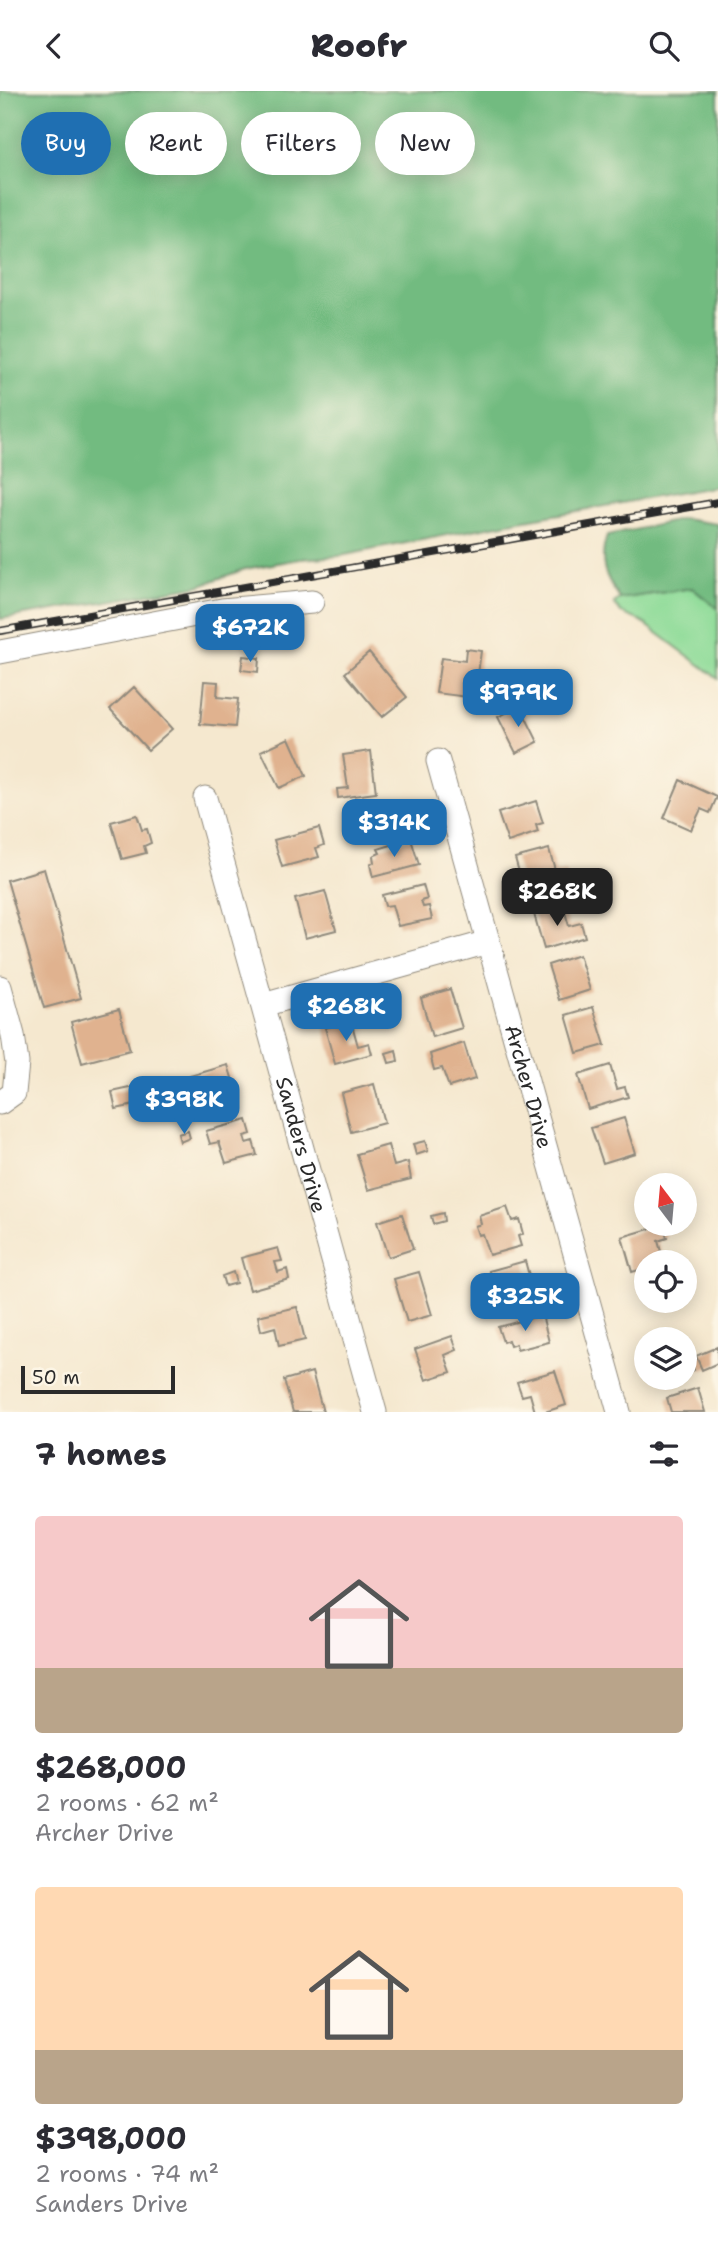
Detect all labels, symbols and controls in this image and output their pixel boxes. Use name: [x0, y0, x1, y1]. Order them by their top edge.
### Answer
text: Roofr: [311, 24, 407, 67]
icon: back: [35, 27, 73, 65]
icon: search: [645, 27, 683, 65]
chip: Buy: [21, 112, 111, 175]
chip: Rent: [125, 112, 227, 175]
chip: Filters: [241, 112, 361, 175]
chip: New: [375, 112, 475, 175]
pin: $672K: [201, 605, 299, 664]
text: $672K: [211, 612, 289, 642]
pin: $979K: [469, 669, 567, 729]
text: $979K: [479, 677, 557, 707]
pin: $314K: [345, 799, 443, 859]
text: $314K: [358, 807, 430, 837]
pin: $268K: [508, 869, 606, 928]
text: $268K: [518, 876, 596, 906]
pin: $268K: [297, 983, 395, 1043]
text: $268K: [307, 991, 385, 1021]
street label: Archer Drive: [498, 1022, 559, 1152]
street label: Sanders Drive: [269, 1074, 333, 1216]
pin: $398K: [135, 1077, 233, 1136]
text: $398K: [145, 1084, 223, 1114]
north arrow: [634, 1173, 696, 1235]
map controls: [634, 1173, 697, 1390]
button: locate: [634, 1250, 697, 1313]
pin: $325K: [476, 1273, 574, 1333]
text: $325K: [487, 1281, 564, 1311]
button: layers: [634, 1327, 697, 1390]
scale bar: [21, 1363, 175, 1395]
text: 50 m: [32, 1365, 80, 1390]
text: 7 homes: [35, 1434, 167, 1475]
icon: filters: [645, 1435, 683, 1473]
icon: home: [296, 1561, 422, 1687]
text: $268,000: [35, 1747, 186, 1788]
text: 2 rooms · 62 m²: [35, 1788, 219, 1818]
text: Archer Drive: [35, 1818, 174, 1848]
icon: home: [296, 1932, 422, 2058]
text: $398,000: [35, 2118, 187, 2159]
text: 2 rooms · 74 m²: [35, 2159, 219, 2189]
text: Sanders Drive: [35, 2189, 188, 2219]

